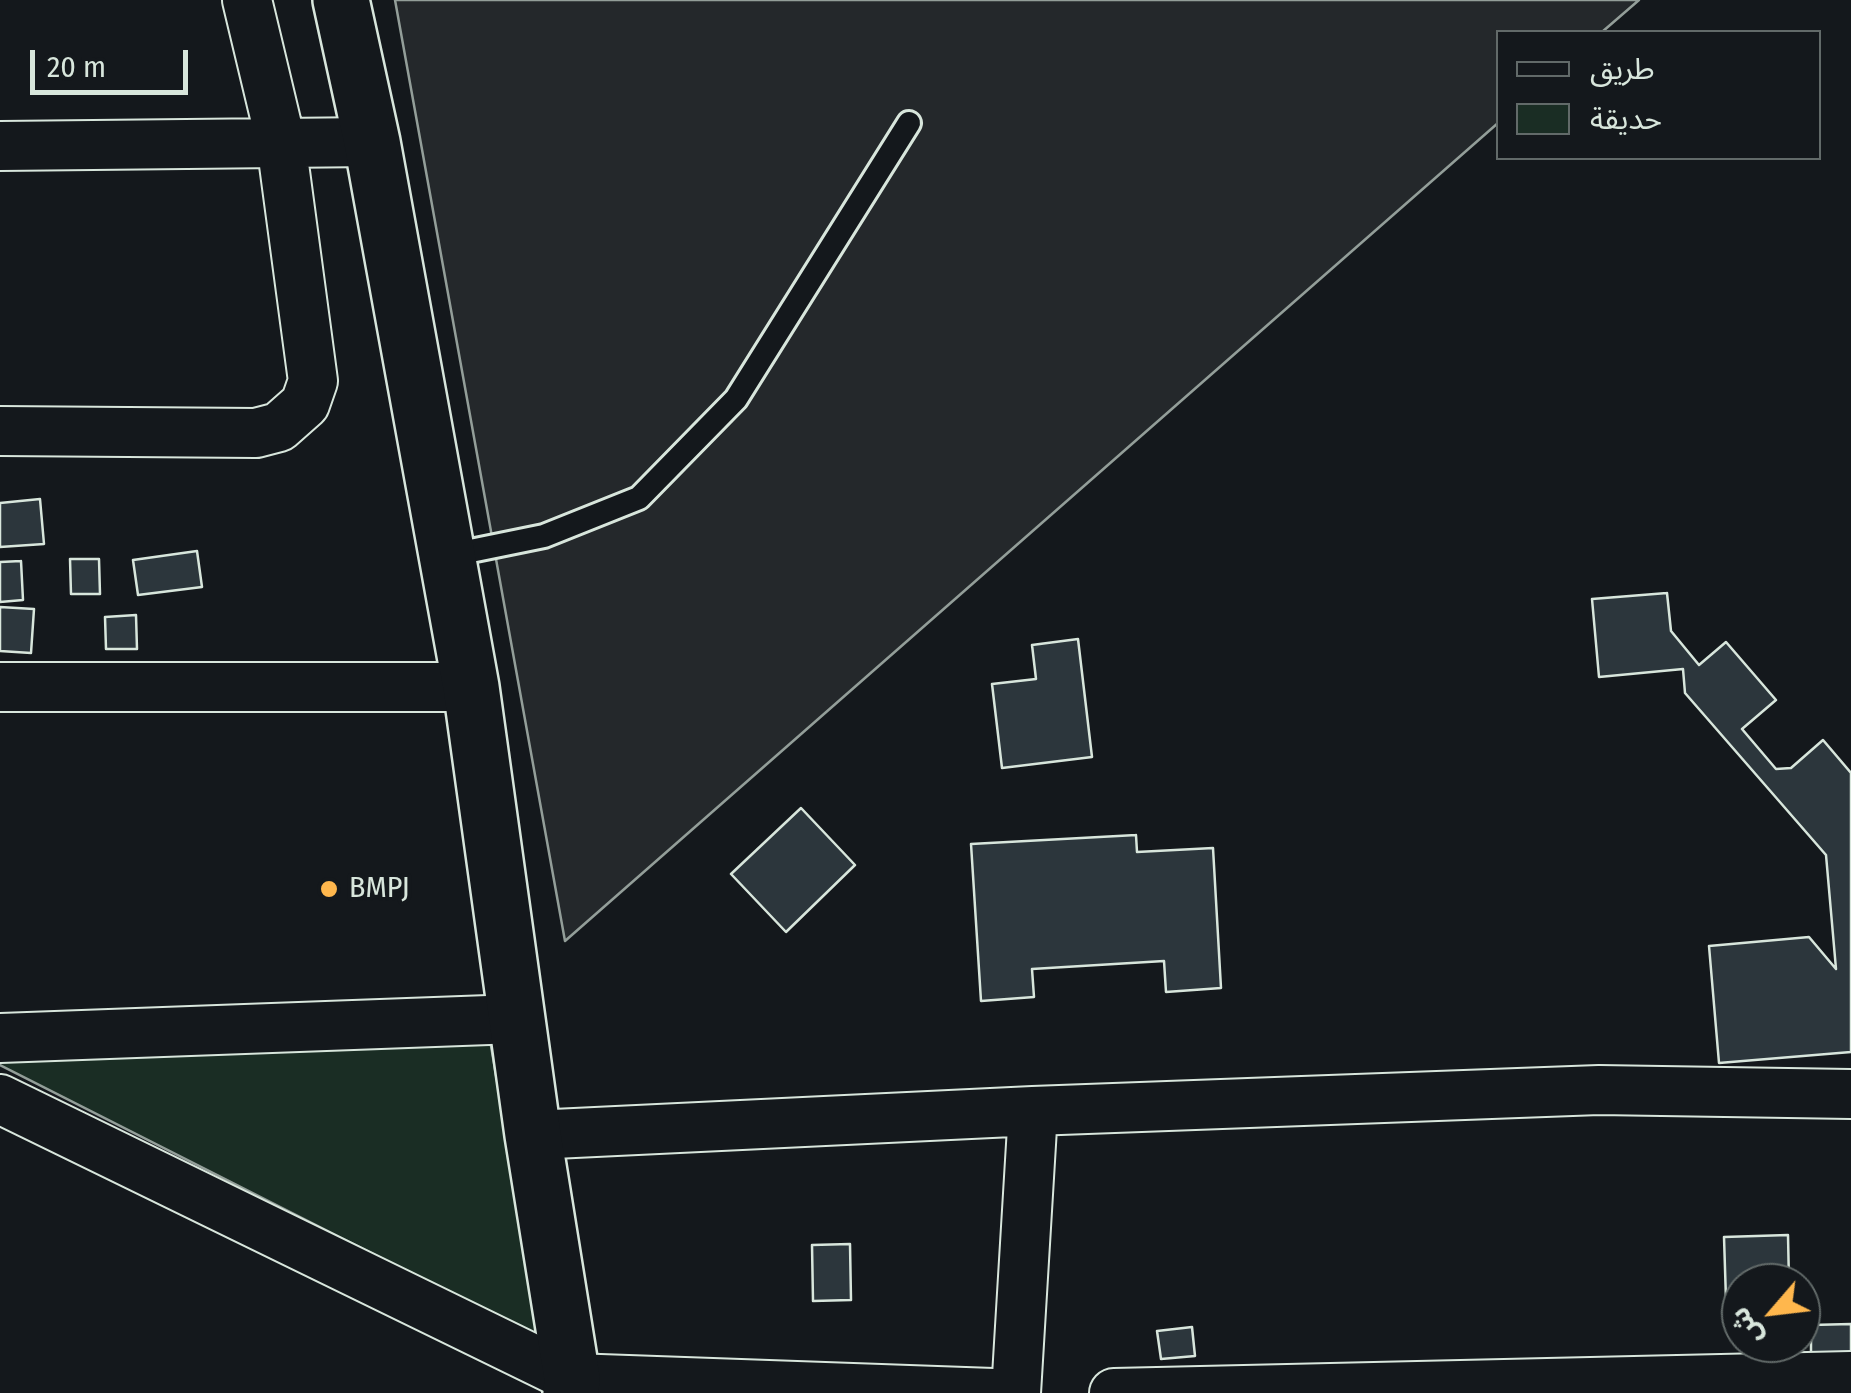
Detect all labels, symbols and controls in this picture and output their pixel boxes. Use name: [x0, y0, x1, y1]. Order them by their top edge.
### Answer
scale bar: [35, 30, 192, 92]
legend: [1496, 30, 1821, 160]
text: 20 m: [47, 49, 106, 85]
text: طريق: [1590, 51, 1655, 87]
text: حديقة: [1590, 101, 1662, 137]
place label: BMPJ: [349, 871, 410, 907]
marker: BMPJ: [318, 878, 340, 900]
north arrow: [1721, 1263, 1821, 1363]
text: ش: [1722, 1302, 1769, 1351]

